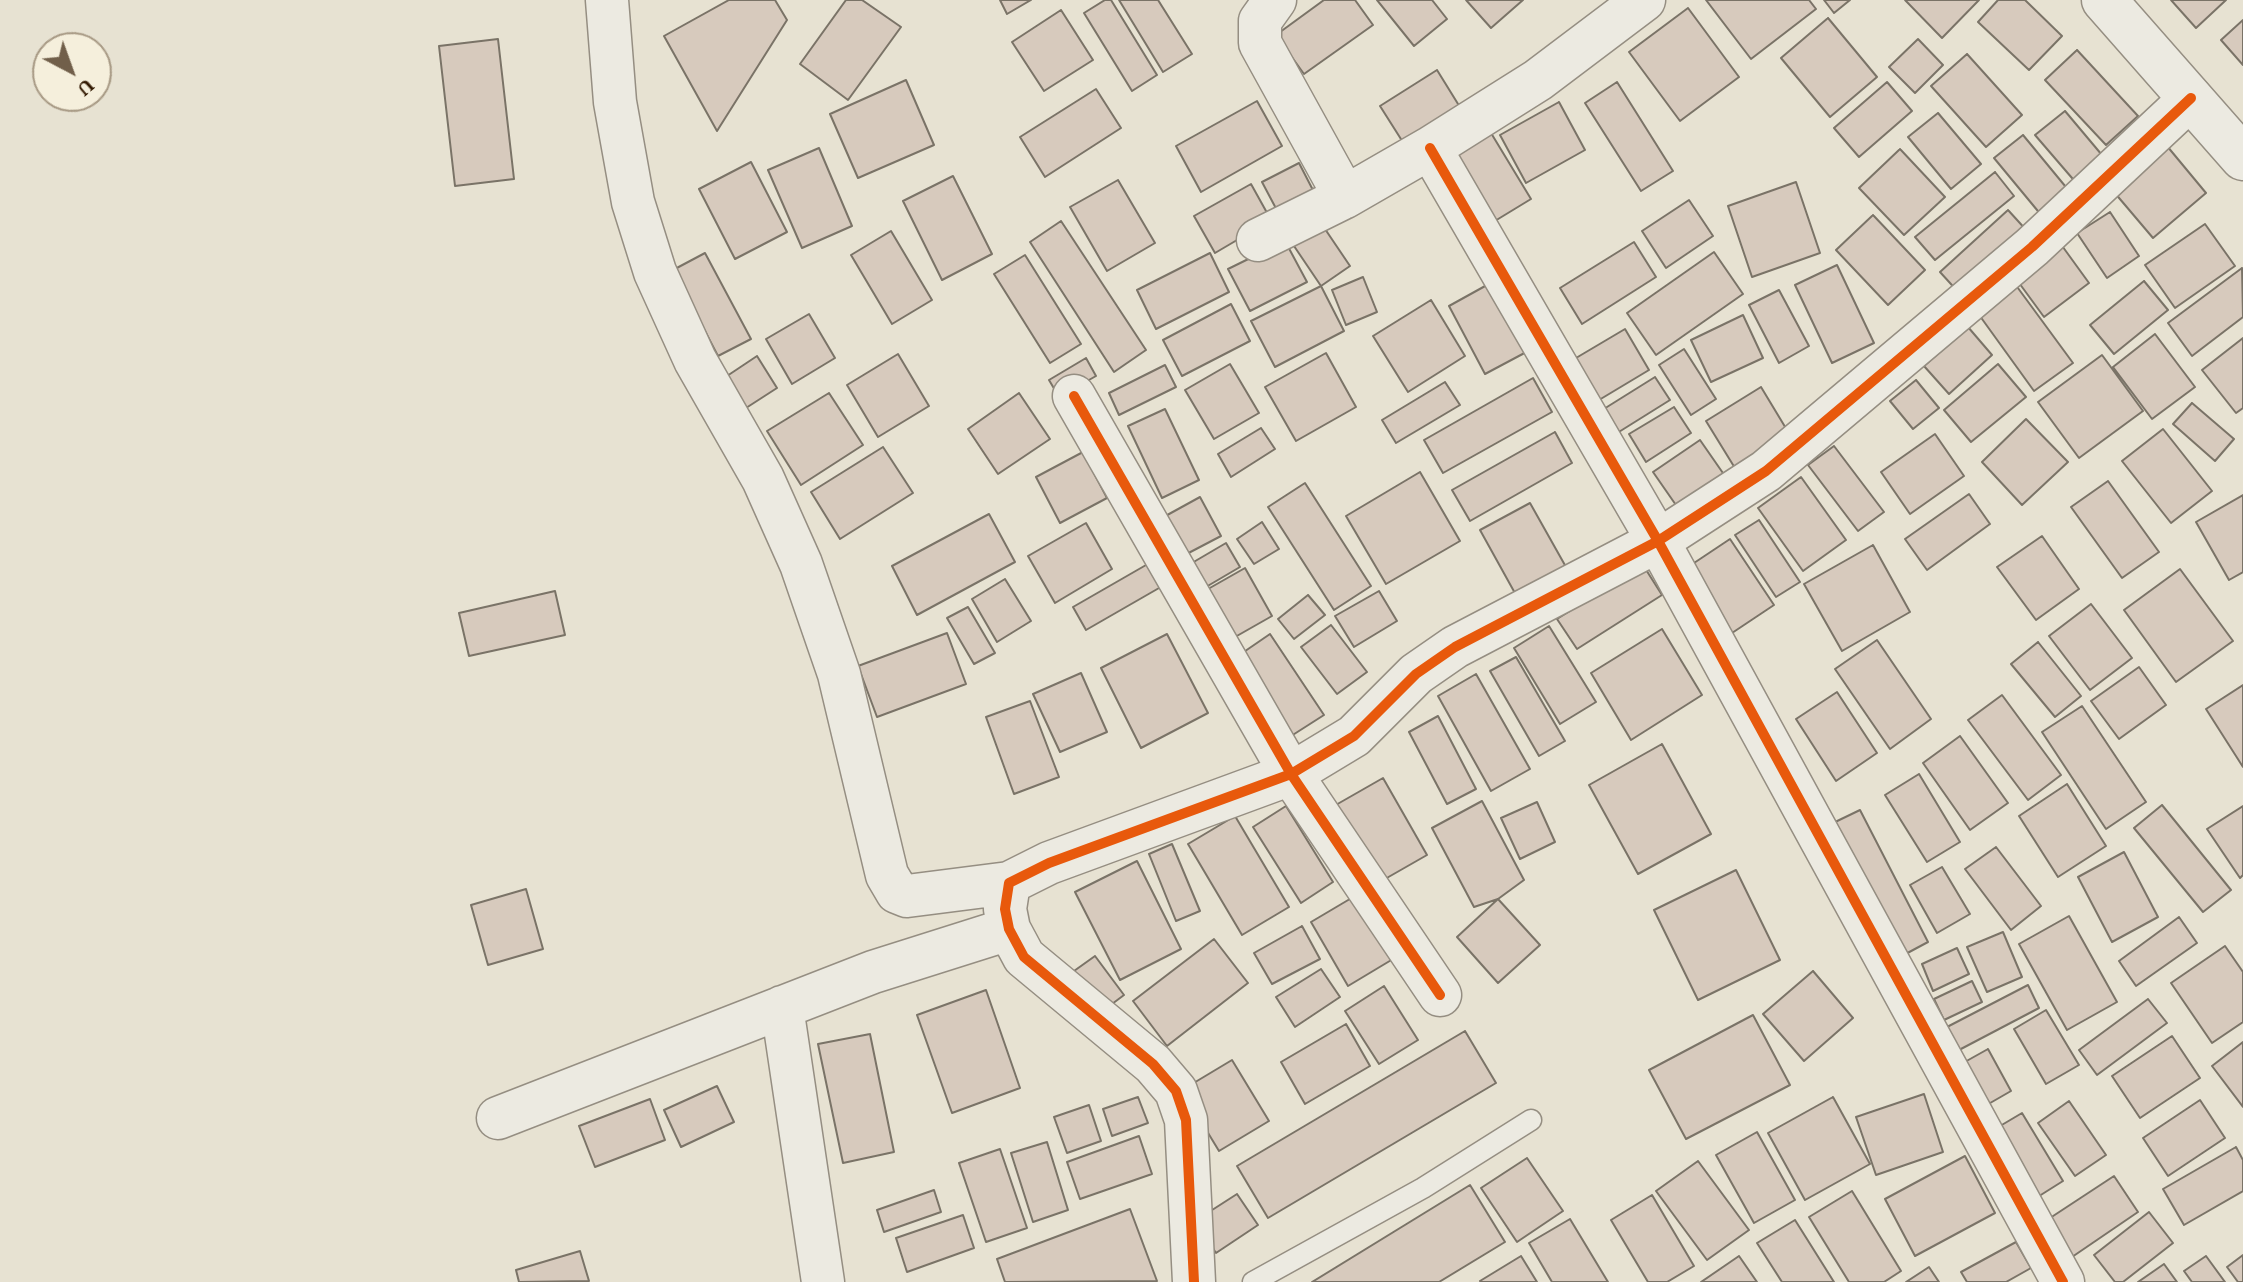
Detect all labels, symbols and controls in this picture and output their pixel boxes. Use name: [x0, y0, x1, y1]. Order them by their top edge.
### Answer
north arrow: [32, 32, 112, 112]
text: U: [70, 72, 103, 106]

